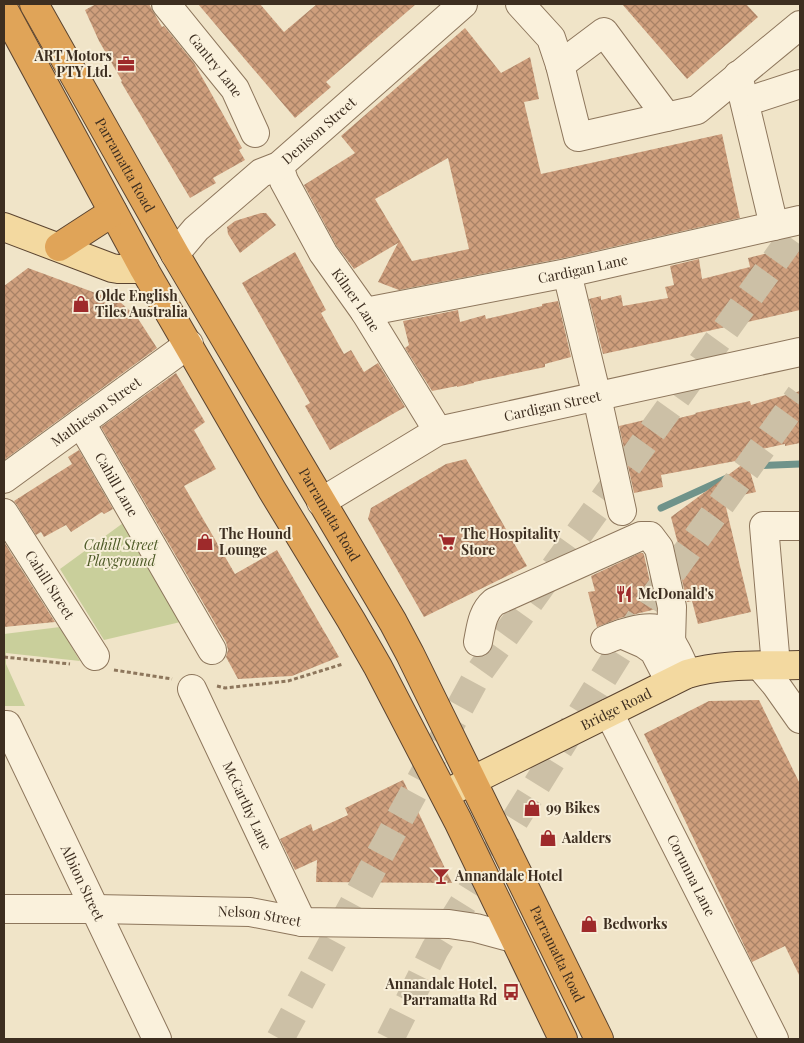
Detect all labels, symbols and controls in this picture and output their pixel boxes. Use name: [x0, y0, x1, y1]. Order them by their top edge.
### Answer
street label: Gantry Lane: [184, 29, 247, 100]
place label: ART Motors PTY Ltd.: [34, 46, 112, 81]
office icon: ART Motors PTY Ltd.: [116, 54, 136, 74]
street label: Denison Street: [277, 92, 361, 168]
street label: Parramatta Road: [91, 114, 160, 216]
street label: Cardigan Lane: [536, 249, 630, 287]
street label: Kilner Lane: [328, 264, 385, 335]
place label: Olde English Tiles Australia: [95, 286, 189, 321]
shop icon: Olde English Tiles Australia: [71, 294, 91, 314]
street label: Mathieson Street: [47, 372, 145, 451]
street label: Cardigan Street: [502, 386, 604, 425]
street label: Cahill Lane: [91, 449, 143, 520]
street label: Parramatta Road: [295, 464, 365, 565]
place label: The Hound Lounge: [219, 524, 292, 559]
place label: The Hospitality Store: [461, 524, 561, 559]
shop icon: The Hound Lounge: [195, 532, 215, 552]
supermarket icon: The Hospitality Store: [437, 532, 457, 552]
park label: Cahill Street Playground: [84, 535, 159, 570]
street label: Cahill Street: [21, 546, 80, 623]
restaurant icon: McDonald's: [614, 584, 634, 604]
place label: McDonald's: [638, 584, 714, 603]
street label: Bridge Road: [577, 683, 655, 734]
street label: McCarthy Lane: [219, 758, 277, 853]
shop icon: 99 Bikes: [522, 798, 542, 818]
place label: 99 Bikes: [546, 798, 600, 817]
shop icon: Aalders: [538, 828, 558, 848]
place label: Aalders: [561, 828, 611, 847]
street label: Corunna Lane: [663, 831, 720, 919]
street label: Albion Street: [56, 841, 110, 925]
bar icon: Annandale Hotel: [431, 866, 451, 886]
place label: Annandale Hotel: [454, 866, 563, 885]
street label: Nelson Street: [218, 901, 304, 931]
street label: Parramatta Road: [526, 902, 589, 1005]
shop icon: Bedworks: [579, 914, 599, 934]
place label: Bedworks: [603, 914, 667, 933]
place label: Annandale Hotel, Parramatta Rd: [385, 974, 498, 1009]
bus stop icon: Annandale Hotel, Parramatta Rd: [501, 982, 521, 1002]

